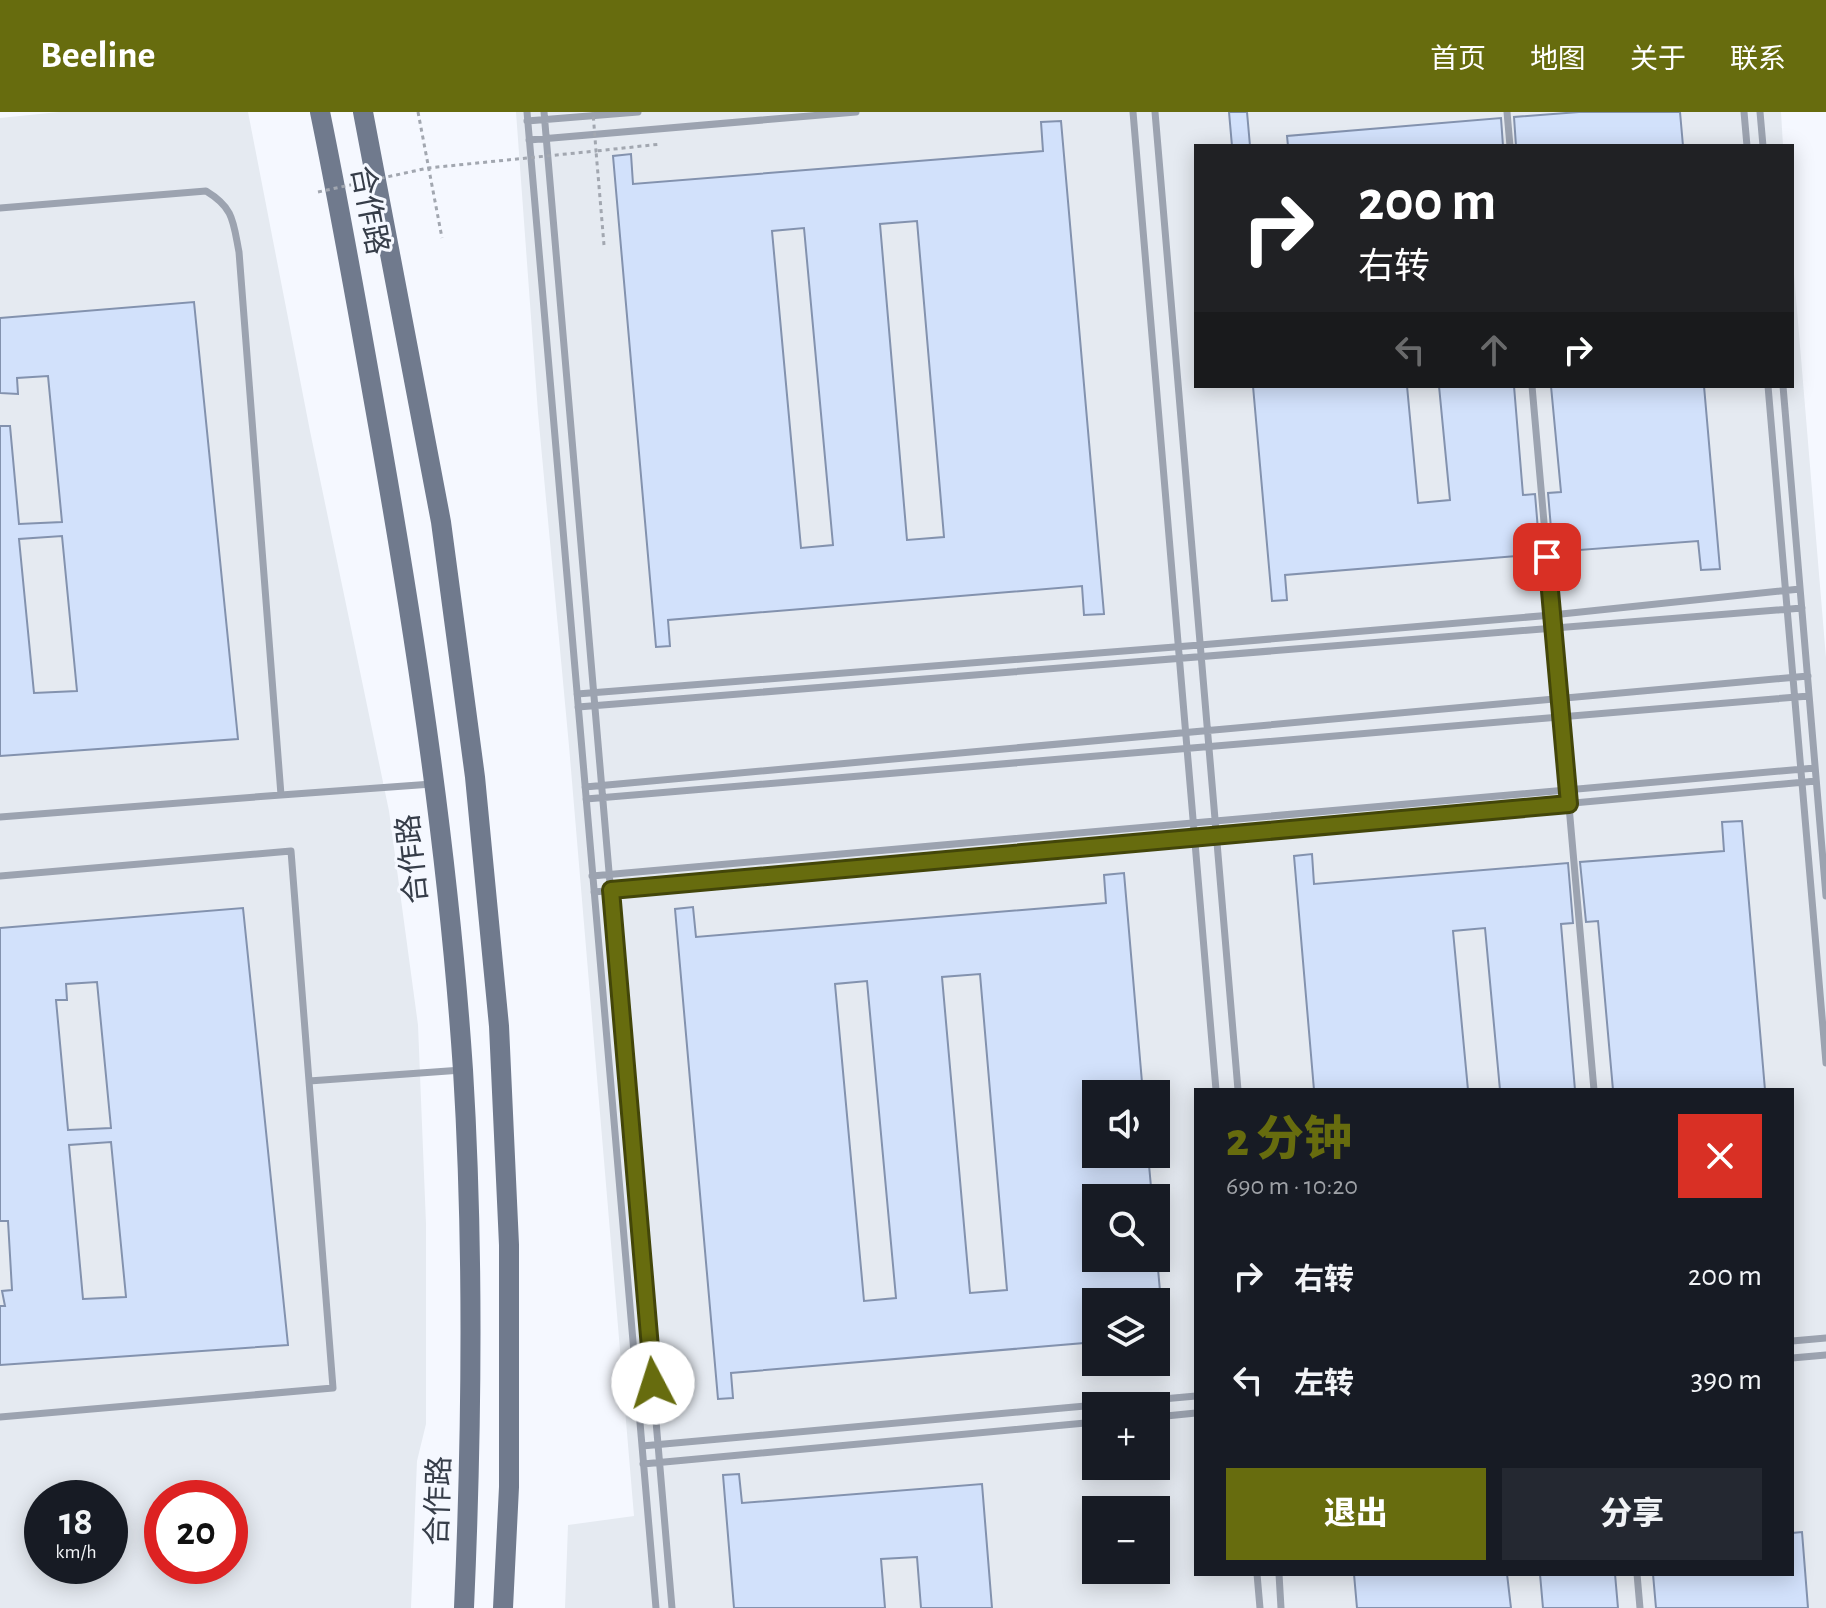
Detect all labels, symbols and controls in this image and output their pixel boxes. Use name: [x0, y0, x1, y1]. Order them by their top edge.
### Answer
text: Beeline: [40, 37, 155, 75]
text: 首页: [1430, 46, 1486, 74]
text: 地图: [1530, 46, 1586, 74]
text: 关于: [1630, 46, 1686, 74]
text: 联系: [1730, 46, 1786, 74]
street label: 合作路: [346, 163, 394, 257]
text: 200 m: [1358, 174, 1496, 230]
icon: right: [1226, 176, 1330, 280]
text: 右转: [1358, 249, 1430, 285]
icon: left: [1388, 328, 1432, 372]
icon: ahead: [1472, 328, 1516, 372]
icon: right: [1556, 328, 1600, 372]
pin: [1513, 523, 1581, 591]
icon: arrive: [1525, 535, 1569, 579]
street label: 合作路: [391, 813, 433, 905]
map controls: [1082, 1080, 1170, 1584]
button: sound: [1082, 1080, 1170, 1168]
button: close: [1678, 1114, 1762, 1198]
text: 2 分钟: [1226, 1117, 1352, 1165]
text: 690 m · 10:20: [1226, 1173, 1358, 1199]
button: search: [1082, 1184, 1170, 1272]
icon: right: [1226, 1254, 1270, 1298]
text: 200 m: [1688, 1261, 1762, 1291]
text: 右转: [1294, 1265, 1354, 1295]
button: layers: [1082, 1288, 1170, 1376]
position arrow: [611, 1341, 695, 1425]
icon: left: [1226, 1358, 1270, 1402]
text: 390 m: [1691, 1365, 1762, 1395]
text: 左转: [1294, 1369, 1354, 1399]
button: +: [1082, 1392, 1170, 1480]
street label: 合作路: [420, 1455, 456, 1547]
button: 退出: [1226, 1468, 1486, 1560]
button: 分享: [1502, 1468, 1762, 1560]
speed limit sign: 20: [144, 1480, 248, 1584]
button: −: [1082, 1496, 1170, 1584]
text: 18: [59, 1502, 93, 1542]
text: km/h: [55, 1542, 97, 1562]

